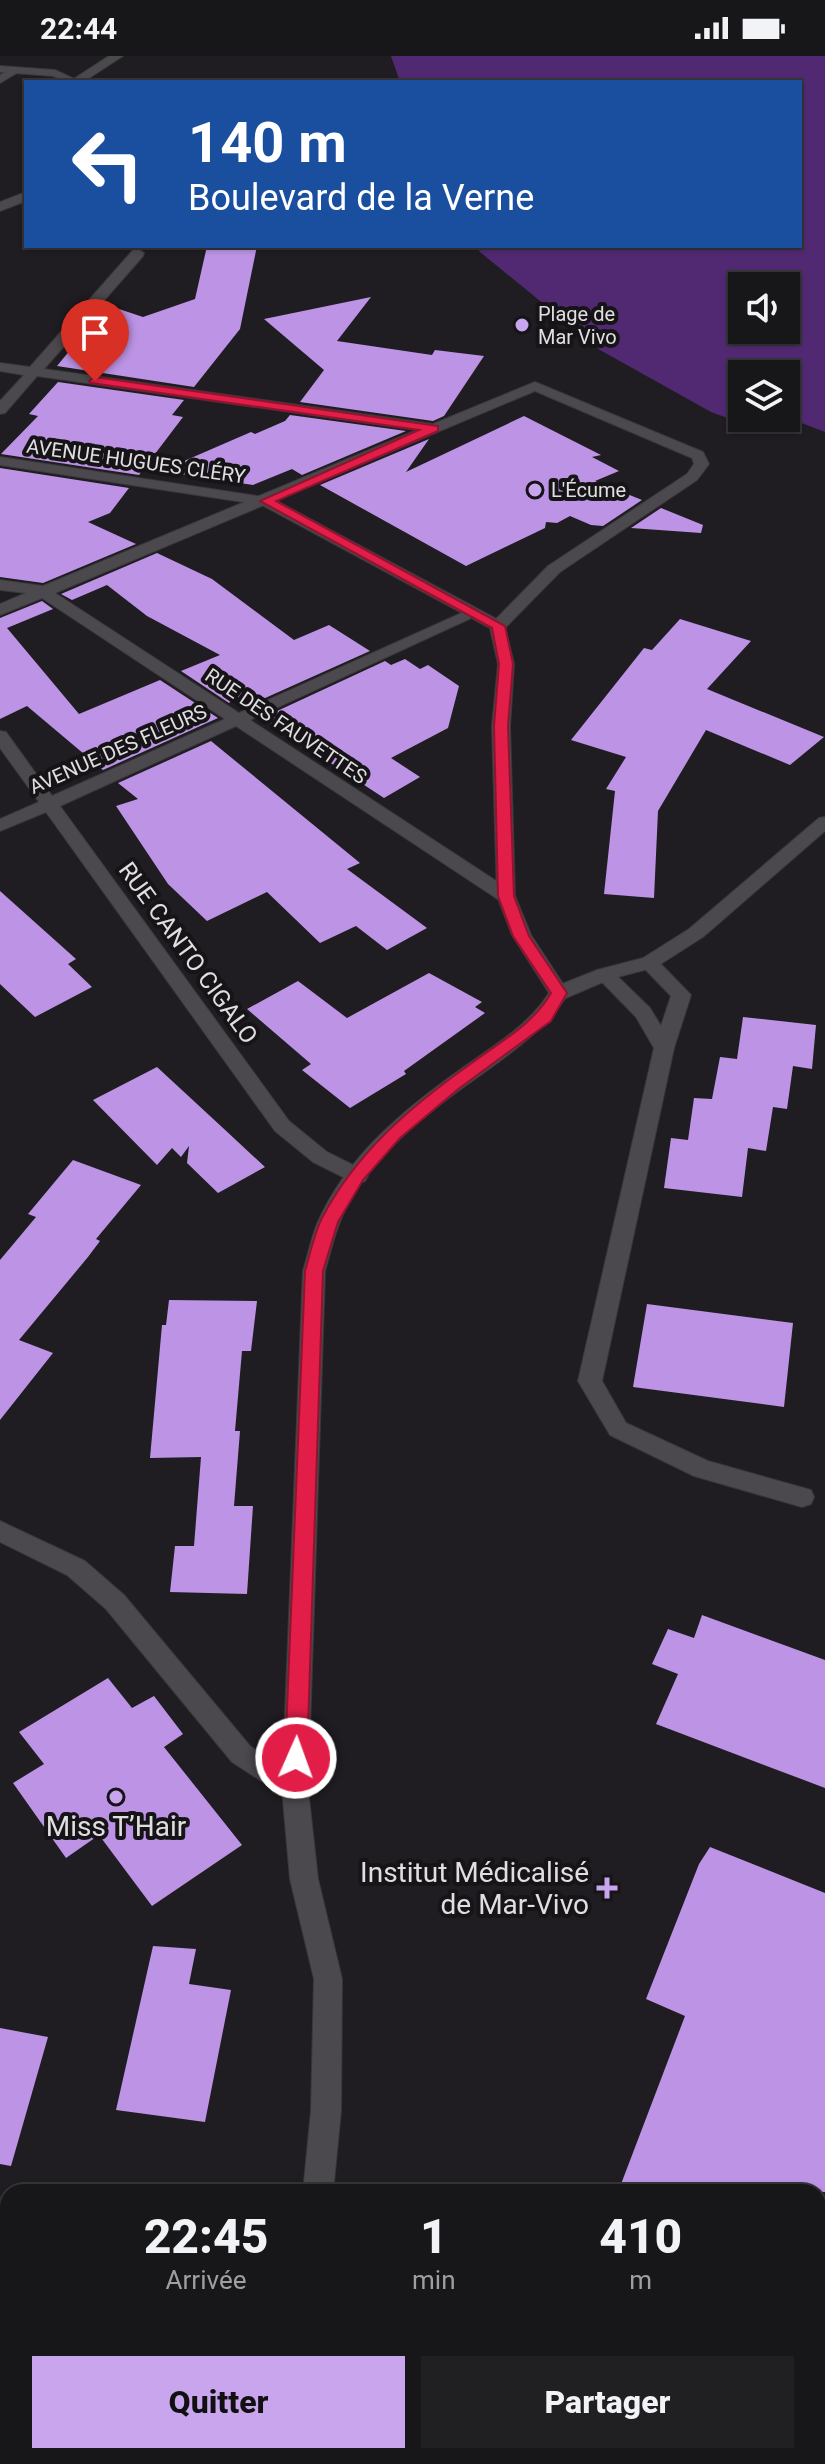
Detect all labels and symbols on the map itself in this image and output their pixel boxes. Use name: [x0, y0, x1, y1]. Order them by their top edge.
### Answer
pin: [61, 299, 129, 381]
place label: Plage de Mar Vivo: [538, 302, 617, 349]
marker: Plage de Mar Vivo: [513, 316, 531, 334]
street label: AVENUE HUGUES CLÉRY: [25, 434, 247, 488]
place label: L'Écume: [551, 478, 626, 502]
marker: L'Écume: [526, 481, 544, 499]
street label: RUE DES FAUVETTES: [201, 663, 371, 789]
street label: AVENUE DES FLEURS: [26, 699, 210, 799]
street label: RUE CANTO CIGALO: [113, 857, 263, 1049]
position arrow: [254, 1716, 338, 1800]
marker: Miss T’Hair: [107, 1788, 125, 1806]
place label: Miss T’Hair: [46, 1810, 187, 1843]
place label: Institut Médicalisé de Mar-Vivo: [360, 1856, 589, 1921]
marker: Institut Médicalisé de Mar-Vivo: [596, 1877, 618, 1899]

